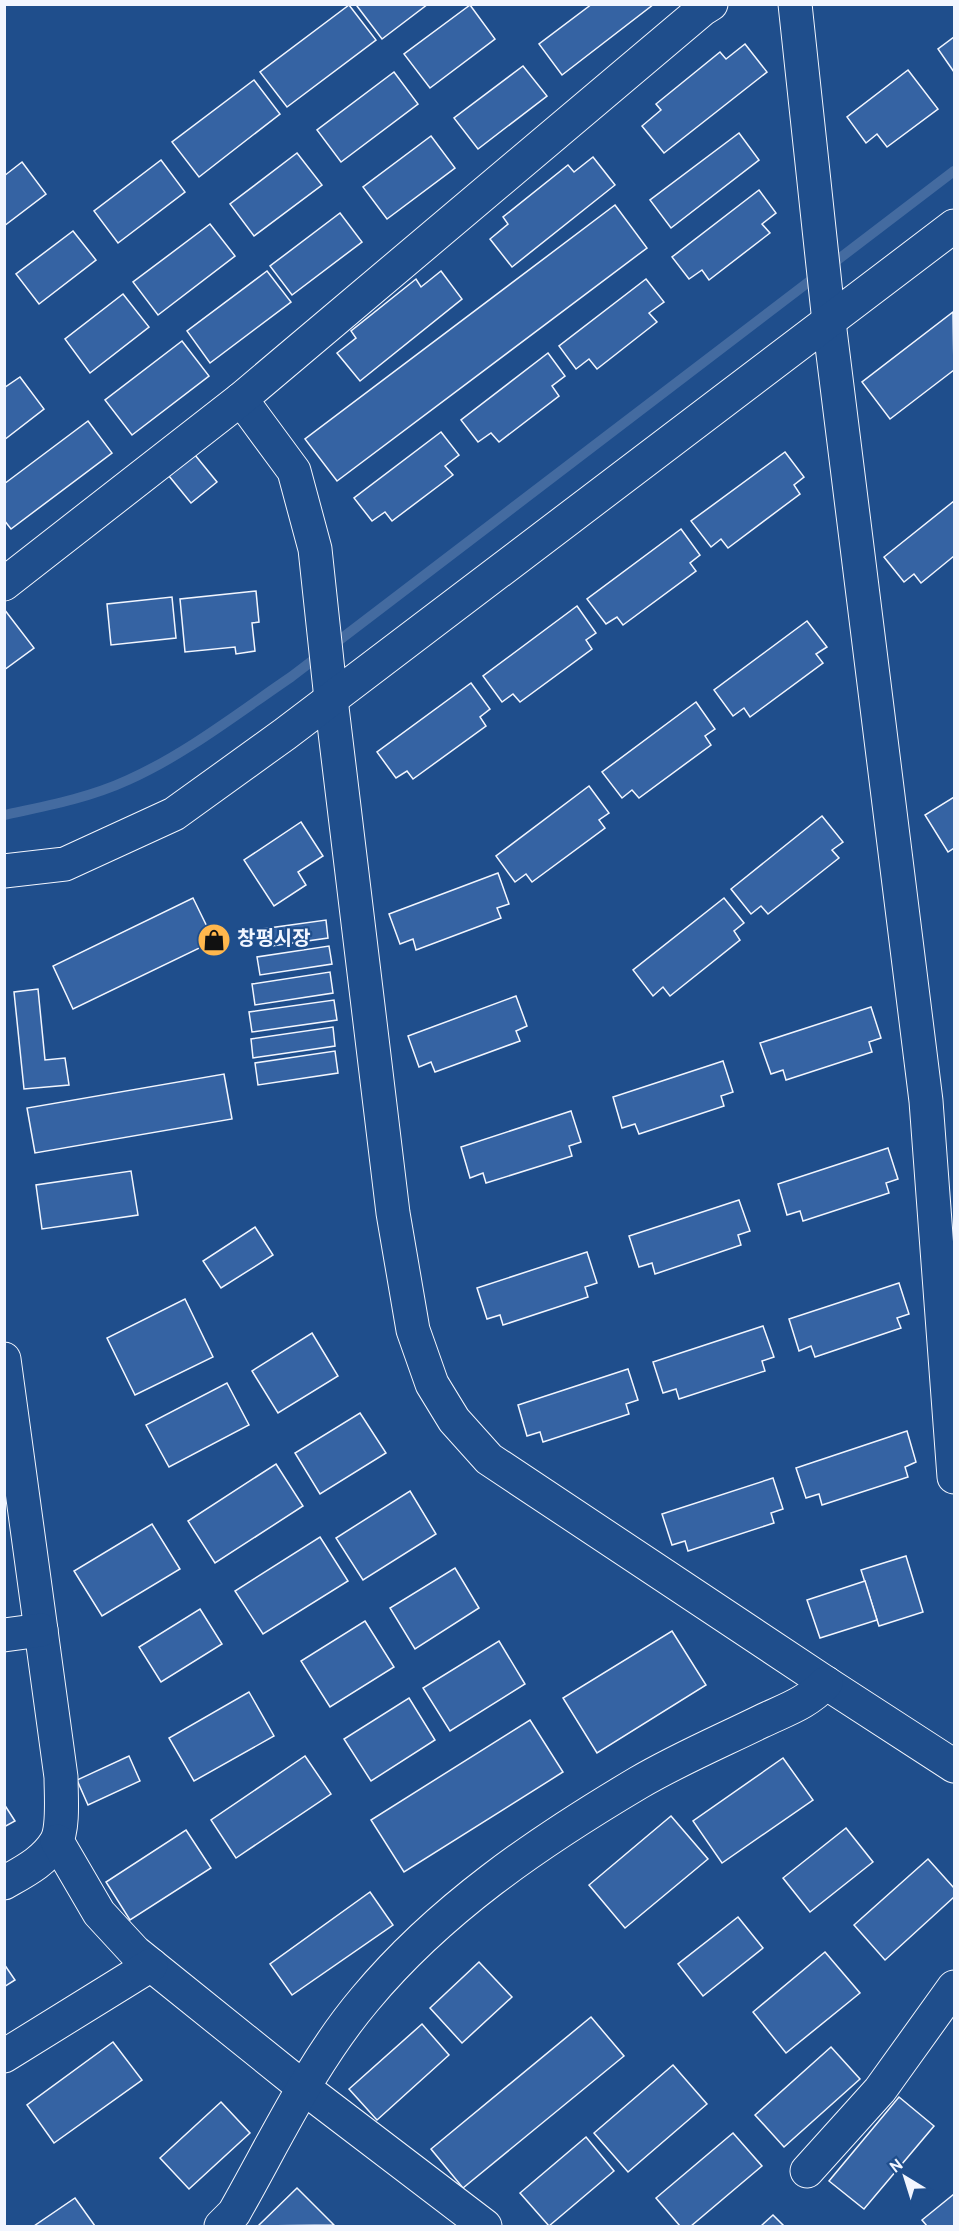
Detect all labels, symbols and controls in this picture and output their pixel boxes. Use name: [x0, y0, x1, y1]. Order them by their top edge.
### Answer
shop icon: 창평시장: [196, 922, 232, 958]
place label: 창평시장: [237, 927, 311, 953]
north arrow: [875, 2147, 935, 2207]
text: N: [886, 2155, 908, 2178]

